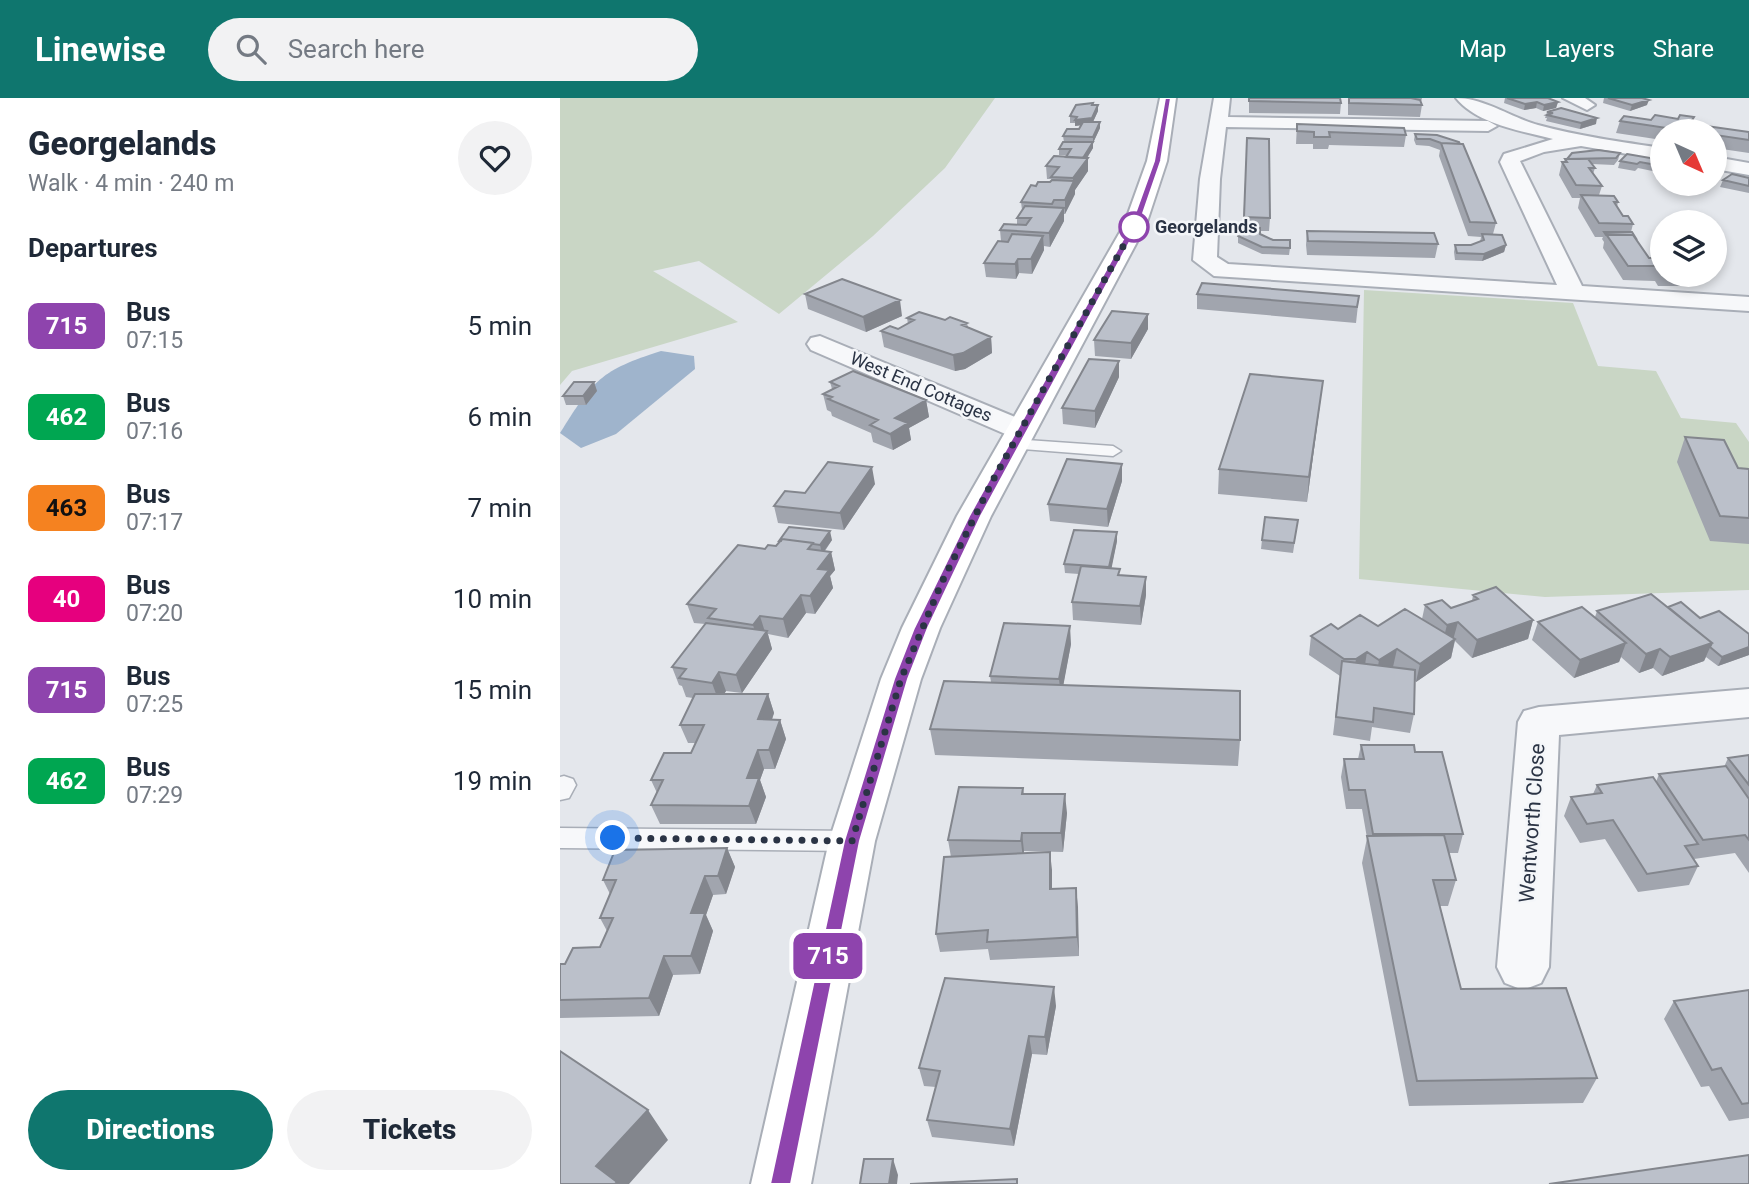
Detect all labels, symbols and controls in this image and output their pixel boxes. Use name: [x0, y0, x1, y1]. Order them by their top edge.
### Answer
search box: [208, 18, 698, 81]
text: Linewise: [35, 30, 166, 69]
icon: search: [232, 30, 270, 68]
text: Search here: [288, 34, 424, 64]
text: Map: [1459, 35, 1507, 63]
text: Layers: [1545, 35, 1615, 63]
text: Share: [1653, 35, 1714, 63]
north arrow: [1650, 119, 1727, 196]
map controls: [1650, 119, 1727, 287]
button: heart: [458, 121, 532, 195]
text: Georgelands: [28, 124, 216, 163]
text: Walk · 4 min · 240 m: [28, 170, 234, 197]
button: layers: [1650, 210, 1727, 287]
marker: Georgelands: [1119, 212, 1149, 242]
place label: Georgelands: [1155, 216, 1257, 237]
text: Departures: [28, 233, 158, 263]
text: Bus: [126, 297, 171, 327]
text: 5 min: [467, 311, 532, 341]
text: 715: [46, 312, 87, 340]
text: 07:15: [126, 327, 183, 354]
street label: West End Cottages: [847, 347, 995, 426]
text: Bus: [126, 388, 171, 418]
text: 6 min: [467, 402, 532, 432]
text: 462: [46, 403, 87, 431]
text: 07:16: [126, 418, 183, 445]
text: Bus: [126, 479, 171, 509]
text: 7 min: [467, 493, 532, 523]
text: 463: [46, 494, 87, 522]
text: 07:17: [126, 509, 183, 536]
text: Bus: [126, 570, 171, 600]
text: 10 min: [453, 584, 532, 614]
text: 40: [53, 585, 80, 613]
text: 07:20: [126, 600, 183, 627]
text: Bus: [126, 661, 171, 691]
text: 15 min: [453, 675, 532, 705]
text: 715: [46, 676, 87, 704]
text: 07:25: [126, 691, 183, 718]
street label: Wentworth Close: [1514, 743, 1550, 903]
text: Bus: [126, 752, 171, 782]
text: 19 min: [453, 766, 532, 796]
text: 462: [46, 767, 87, 795]
text: 07:29: [126, 782, 183, 809]
your location: [595, 820, 630, 855]
line badge: 715: [788, 933, 868, 979]
text: 715: [807, 942, 849, 970]
button: Directions: [28, 1090, 273, 1170]
button: Tickets: [287, 1090, 532, 1170]

